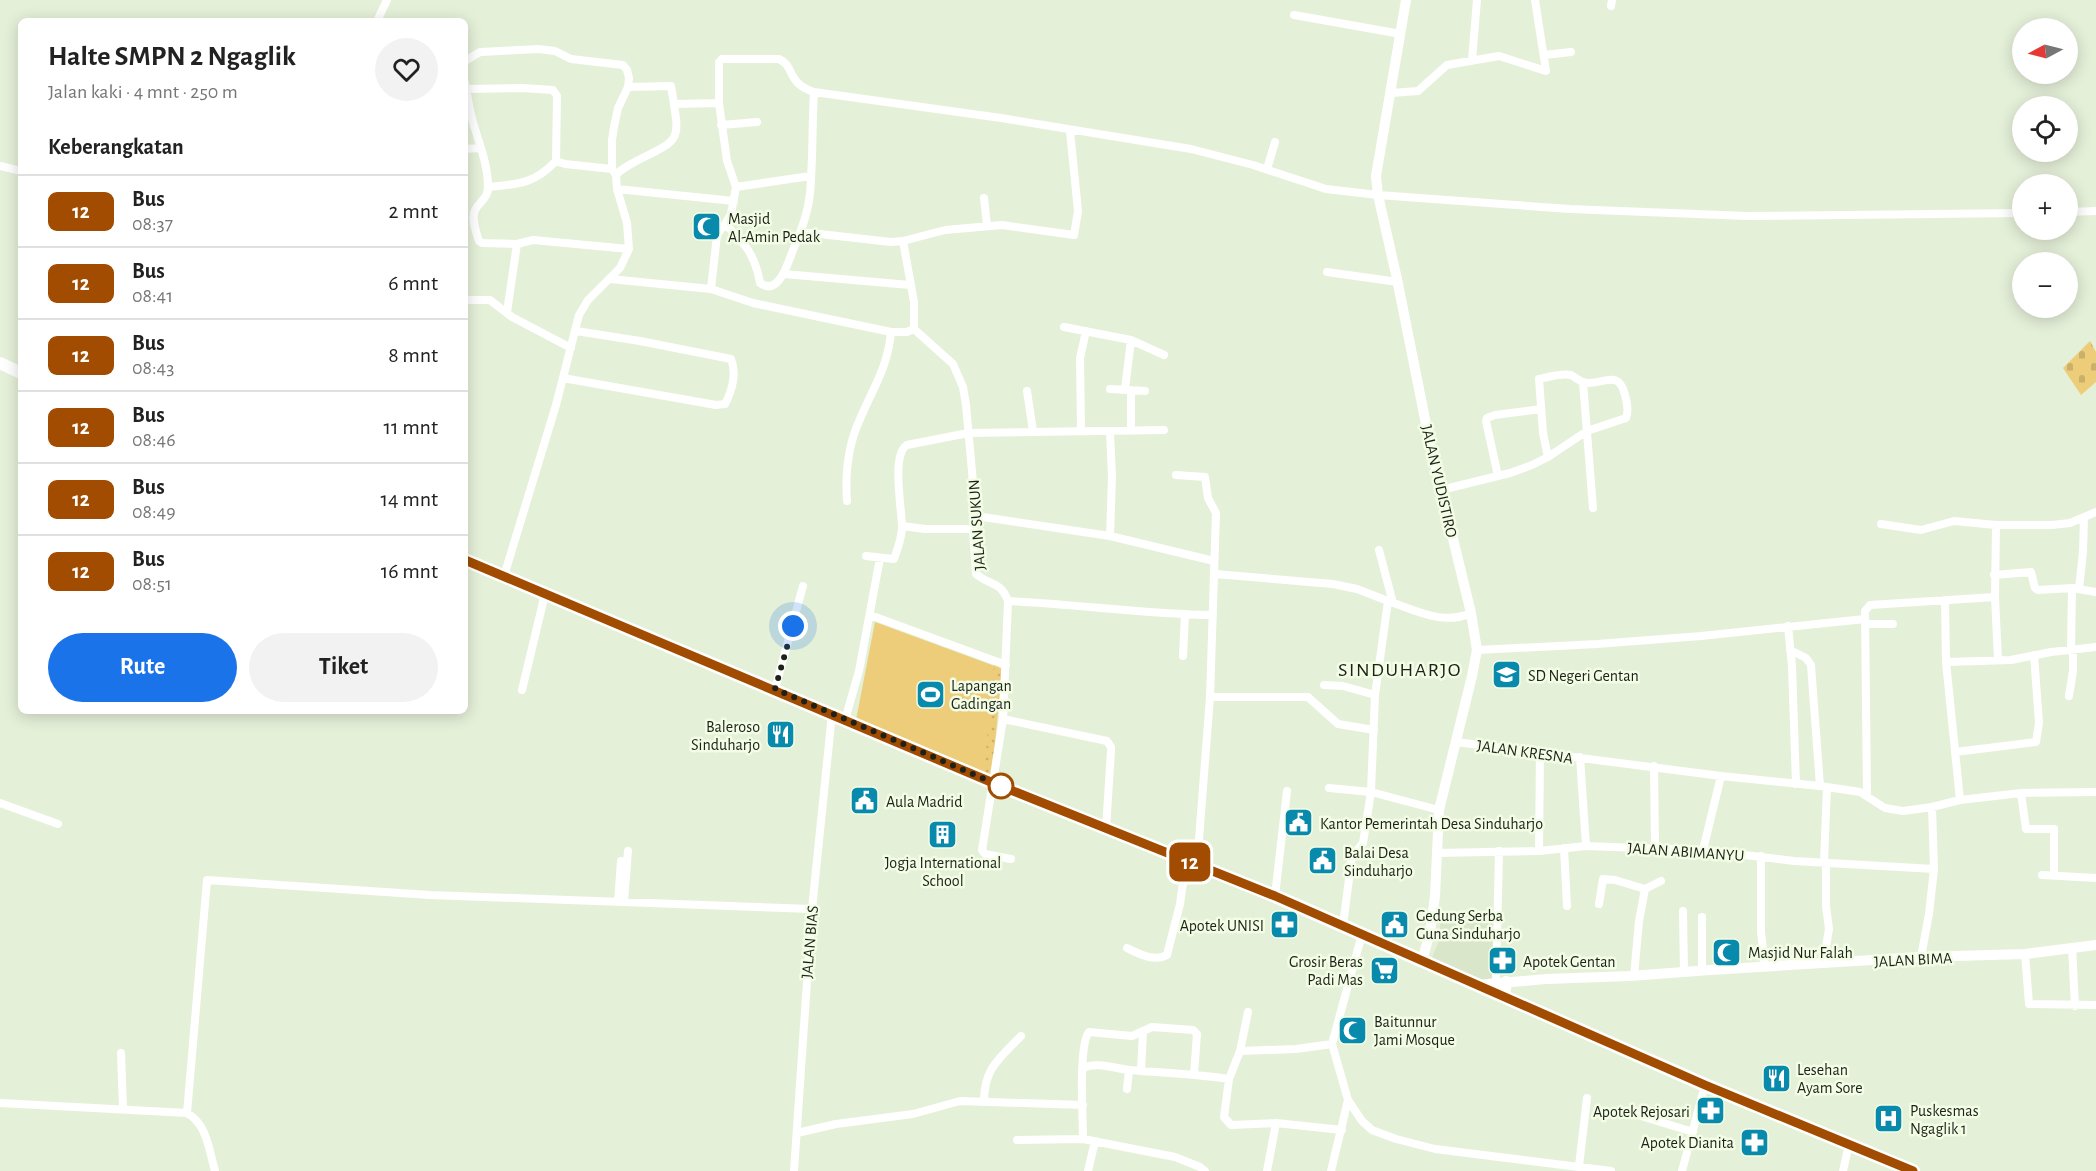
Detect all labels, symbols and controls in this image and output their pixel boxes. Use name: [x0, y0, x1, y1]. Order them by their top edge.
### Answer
north arrow: [2012, 18, 2078, 84]
map controls: [2012, 18, 2078, 318]
button: heart: [375, 38, 438, 101]
text: Halte SMPN 2 Ngaglik: [48, 43, 296, 71]
text: Jalan kaki · 4 mnt · 250 m: [48, 82, 238, 102]
button: locate: [2012, 96, 2078, 162]
text: Keberangkatan: [48, 136, 184, 158]
button: +: [2012, 174, 2078, 240]
text: Bus: [132, 188, 165, 210]
text: 2 mnt: [389, 200, 438, 222]
text: 12: [72, 201, 90, 222]
mosque icon: Masjid Al-Amin Pedak: [691, 211, 723, 243]
place label: Masjid Al-Amin Pedak: [728, 211, 821, 245]
text: 08:37: [132, 214, 173, 234]
button: −: [2012, 252, 2078, 318]
text: Bus: [132, 260, 165, 282]
text: 6 mnt: [388, 272, 438, 294]
text: 12: [72, 273, 90, 294]
text: 08:41: [132, 286, 173, 306]
text: Bus: [132, 332, 165, 354]
text: 8 mnt: [388, 344, 438, 366]
text: 12: [72, 345, 90, 366]
text: 08:43: [132, 358, 174, 378]
text: Bus: [132, 404, 165, 426]
text: 11 mnt: [383, 416, 438, 438]
text: 12: [72, 417, 90, 438]
street label: JALAN YUDISTIRO: [1418, 423, 1460, 539]
text: 08:46: [132, 430, 176, 450]
text: Bus: [132, 476, 165, 498]
street label: JALAN SUKUN: [966, 479, 988, 571]
text: 14 mnt: [380, 488, 438, 510]
text: 12: [72, 489, 90, 510]
text: 08:49: [132, 502, 176, 522]
text: Bus: [132, 548, 165, 570]
text: 16 mnt: [381, 560, 438, 582]
text: 12: [72, 561, 90, 582]
text: 08:51: [132, 574, 172, 594]
your location: [778, 611, 808, 641]
button: Rute: [48, 633, 237, 702]
button: Tiket: [249, 633, 438, 702]
school or university icon: SD Negeri Gentan: [1491, 659, 1523, 691]
district label: SINDUHARJO: [1338, 660, 1462, 680]
place label: SD Negeri Gentan: [1528, 668, 1639, 684]
sports icon: Lapangan Gadingan: [914, 678, 946, 710]
place label: Lapangan Gadingan: [951, 678, 1012, 712]
place label: Baleroso Sinduharjo: [691, 719, 760, 754]
restaurant icon: Baleroso Sinduharjo: [765, 719, 797, 751]
street label: JALAN KRESNA: [1476, 737, 1574, 767]
unlabelled marker: [988, 773, 1014, 799]
public building icon: Aula Madrid: [849, 785, 881, 817]
place label: Aula Madrid: [886, 794, 963, 810]
public building icon: Kantor Pemerintah Desa Sinduharjo: [1283, 807, 1315, 839]
place label: Kantor Pemerintah Desa Sinduharjo: [1320, 816, 1543, 833]
building icon: Jogja International School: [927, 818, 959, 850]
street label: JALAN ABIMANYU: [1627, 840, 1745, 864]
line badge: 12: [1163, 842, 1217, 882]
public building icon: Balai Desa Sinduharjo: [1307, 845, 1339, 877]
place label: Balai Desa Sinduharjo: [1344, 845, 1413, 880]
text: 12: [1181, 852, 1199, 873]
place label: Jogja International School: [885, 855, 1001, 889]
street label: JALAN BIAS: [799, 905, 821, 979]
public building icon: Gedung Serba Guna Sinduharjo: [1379, 908, 1411, 940]
place label: Gedung Serba Guna Sinduharjo: [1416, 908, 1521, 943]
pharmacy icon: Apotek UNISI: [1269, 909, 1301, 941]
place label: Apotek UNISI: [1180, 918, 1264, 934]
mosque icon: Masjid Nur Falah: [1711, 936, 1743, 968]
pharmacy icon: Apotek Gentan: [1486, 945, 1518, 977]
place label: Masjid Nur Falah: [1748, 945, 1853, 962]
street label: JALAN BIMA: [1873, 950, 1953, 970]
place label: Grosir Beras Padi Mas: [1289, 954, 1363, 988]
supermarket icon: Grosir Beras Padi Mas: [1368, 954, 1400, 986]
place label: Apotek Gentan: [1523, 954, 1616, 970]
mosque icon: Baitunnur Jami Mosque: [1337, 1014, 1369, 1046]
place label: Baitunnur Jami Mosque: [1374, 1014, 1455, 1048]
restaurant icon: Lesehan Ayam Sore: [1760, 1062, 1792, 1094]
place label: Lesehan Ayam Sore: [1797, 1062, 1863, 1097]
pharmacy icon: Apotek Rejosari: [1695, 1095, 1727, 1127]
hospital icon: Puskesmas Ngaglik 1: [1873, 1103, 1905, 1135]
place label: Puskesmas Ngaglik 1: [1910, 1103, 1979, 1137]
place label: Apotek Rejosari: [1593, 1104, 1690, 1121]
pharmacy icon: Apotek Dianita: [1739, 1126, 1771, 1158]
place label: Apotek Dianita: [1641, 1135, 1734, 1151]

